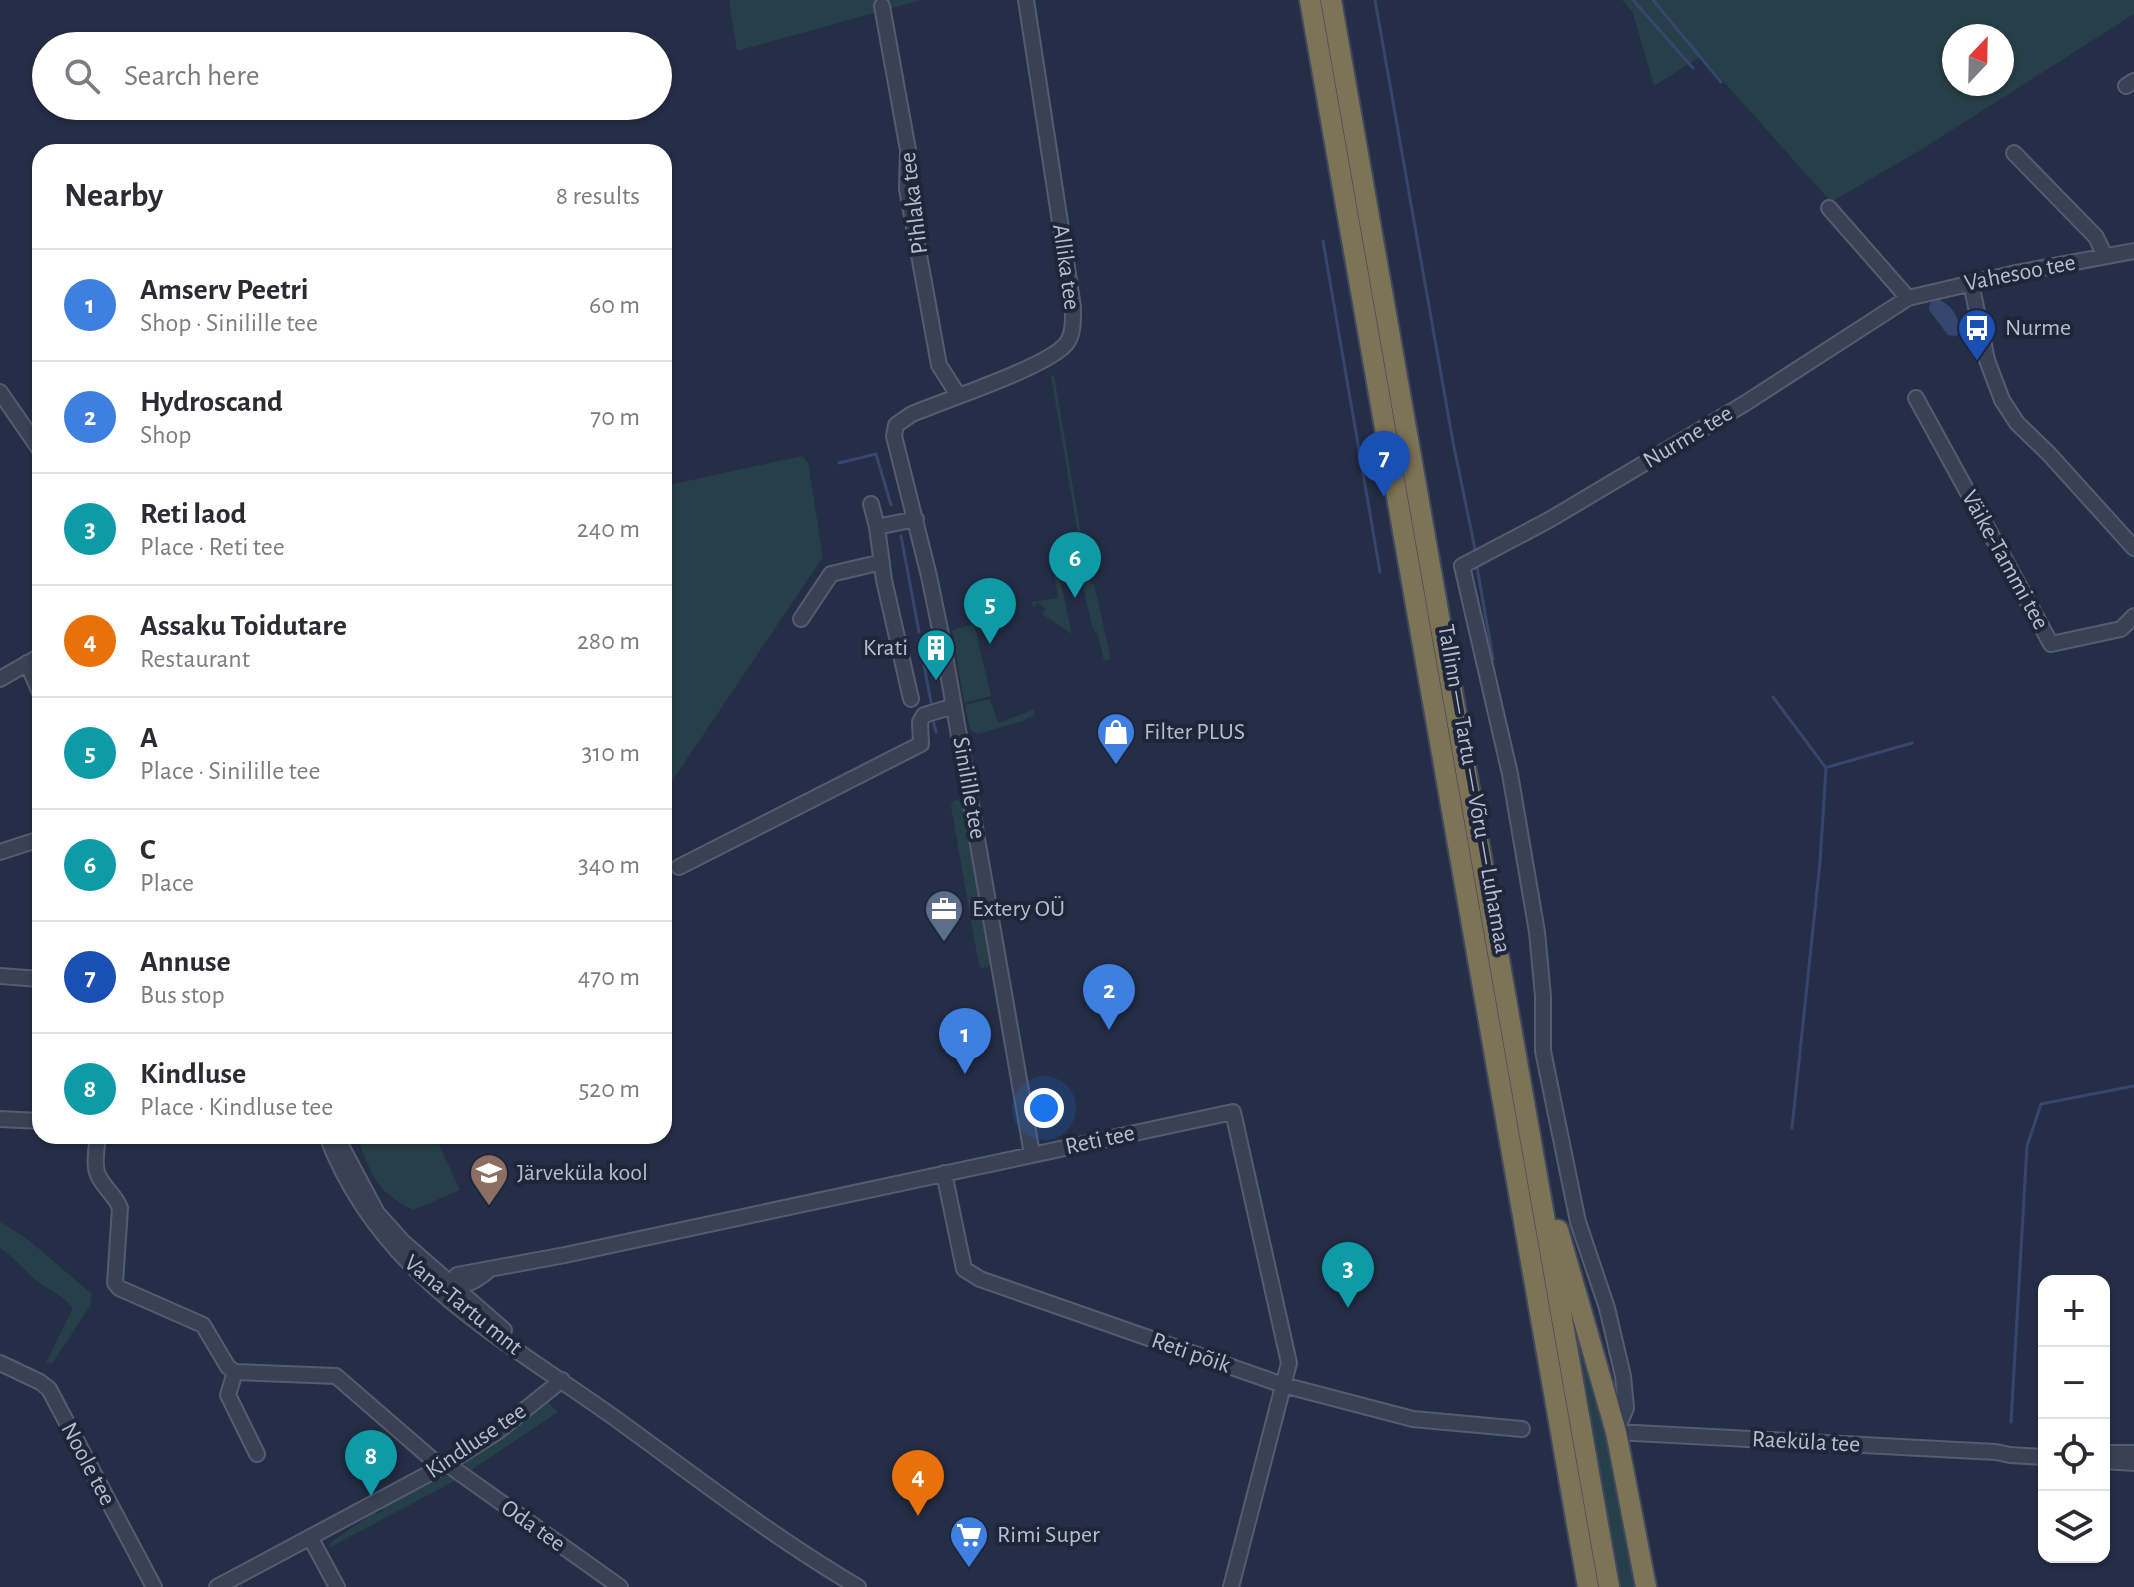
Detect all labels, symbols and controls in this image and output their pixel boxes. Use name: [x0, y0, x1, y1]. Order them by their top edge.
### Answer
north arrow: [1942, 24, 2014, 96]
search box: [32, 32, 672, 120]
icon: search: [60, 54, 104, 98]
text: Search here: [124, 61, 260, 91]
street label: Pihlaka tee: [896, 151, 932, 255]
text: Nearby: [64, 179, 163, 213]
text: 8 results: [556, 183, 640, 209]
street label: Allika tee: [1048, 223, 1084, 311]
street label: Vahesoo tee: [1962, 250, 2078, 296]
text: Amserv Peetri: [140, 275, 309, 305]
text: 1: [85, 292, 95, 318]
text: 60 m: [589, 292, 640, 318]
bus stop icon: Nurme: [1956, 307, 1998, 362]
text: Shop · Sinilille tee: [140, 310, 318, 336]
place label: Nurme: [2005, 316, 2071, 340]
text: Hydroscand: [140, 387, 283, 417]
street label: Nurme tee: [1639, 401, 1737, 473]
text: 2: [84, 404, 96, 430]
text: 70 m: [590, 404, 640, 430]
text: Shop: [140, 422, 192, 448]
pin: 7: [1358, 431, 1410, 497]
street label: Väike-Tammi tee: [1957, 486, 2053, 634]
text: Reti laod: [140, 499, 246, 529]
text: 3: [84, 516, 96, 542]
text: 240 m: [577, 516, 640, 542]
pin: 6: [1049, 532, 1101, 598]
text: Place · Reti tee: [140, 534, 285, 560]
pin: 5: [964, 578, 1016, 644]
text: Assaku Toidutare: [140, 611, 347, 641]
street label: Tallinn — Tartu — Võru — Luhamaa: [1433, 623, 1515, 955]
building icon: Krati: [915, 627, 957, 682]
text: 4: [83, 628, 97, 654]
text: 280 m: [577, 628, 640, 654]
place label: Krati: [863, 636, 908, 660]
text: Restaurant: [140, 646, 250, 672]
shop icon: Filter PLUS: [1095, 711, 1137, 766]
place label: Filter PLUS: [1144, 720, 1245, 744]
text: A: [140, 723, 158, 753]
street label: Sinilille tee: [948, 735, 990, 841]
text: 5: [84, 740, 96, 766]
text: 310 m: [582, 740, 640, 766]
text: Place · Sinilille tee: [140, 758, 320, 784]
text: C: [140, 835, 156, 865]
text: 6: [84, 852, 96, 878]
text: 340 m: [578, 852, 640, 878]
text: Place: [140, 870, 194, 896]
office icon: Extery OÜ: [923, 888, 965, 943]
place label: Extery OÜ: [972, 896, 1065, 921]
text: Annuse: [140, 947, 231, 977]
text: 7: [84, 964, 96, 990]
text: 470 m: [578, 964, 640, 990]
pin: 2: [1083, 964, 1135, 1030]
text: Bus stop: [140, 982, 225, 1008]
pin: 1: [939, 1008, 991, 1074]
text: Kindluse: [140, 1059, 246, 1089]
text: 8: [84, 1076, 96, 1102]
text: 520 m: [578, 1076, 640, 1102]
your location: [1024, 1088, 1064, 1128]
text: Place · Kindluse tee: [140, 1094, 333, 1120]
street label: Reti tee: [1063, 1121, 1137, 1159]
school or university icon: Järveküla kool: [468, 1152, 510, 1207]
place label: Järveküla kool: [517, 1161, 648, 1185]
pin: 3: [1322, 1242, 1374, 1308]
street label: Vana-Tartu mnt: [400, 1250, 527, 1360]
map controls: [2038, 1275, 2110, 1563]
button: +: [2038, 1275, 2110, 1347]
street label: Reti põik: [1148, 1328, 1234, 1378]
button: −: [2038, 1347, 2110, 1419]
street label: Kindluse tee: [422, 1399, 530, 1483]
street label: Noole tee: [56, 1419, 120, 1509]
button: locate: [2038, 1419, 2110, 1491]
street label: Raeküla tee: [1751, 1427, 1861, 1457]
pin: 8: [345, 1430, 397, 1496]
pin: 4: [892, 1450, 944, 1516]
button: layers: [2038, 1491, 2110, 1563]
street label: Oda tee: [497, 1495, 569, 1557]
supermarket icon: Rimi Super: [948, 1514, 990, 1569]
place label: Rimi Super: [997, 1523, 1100, 1547]

